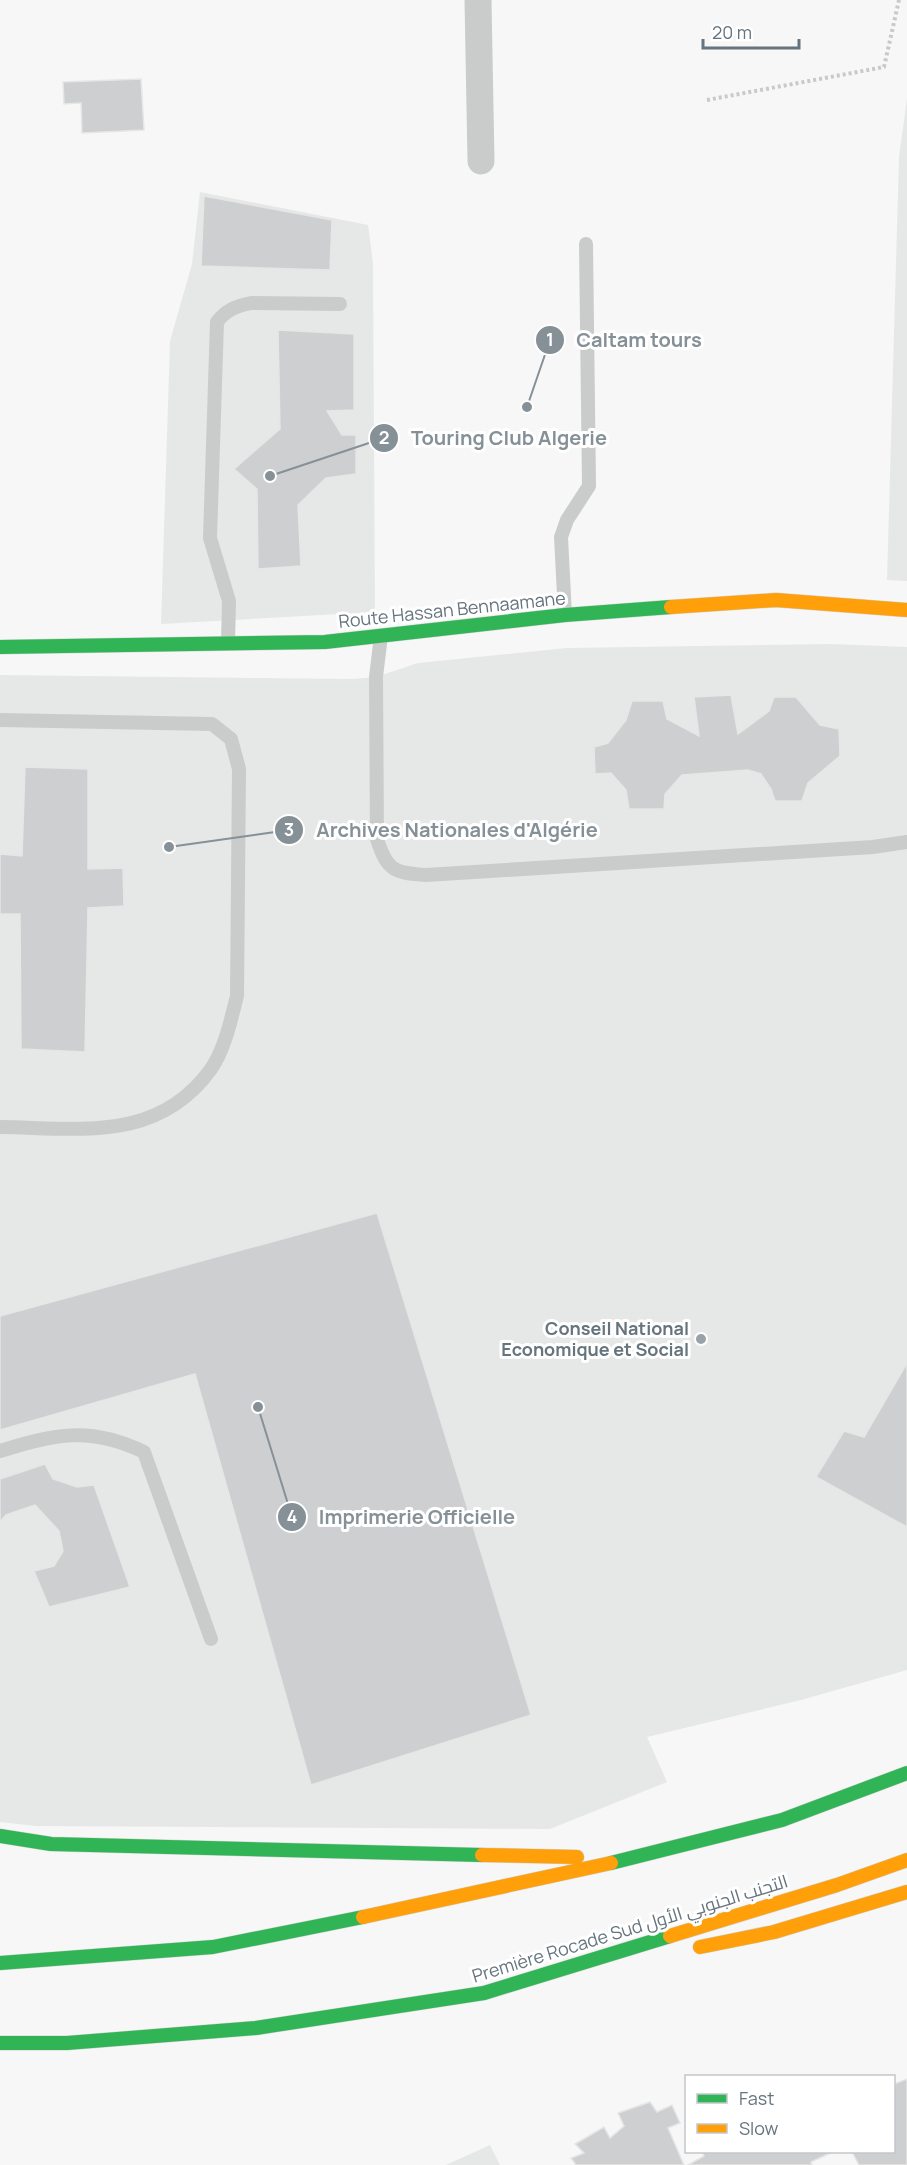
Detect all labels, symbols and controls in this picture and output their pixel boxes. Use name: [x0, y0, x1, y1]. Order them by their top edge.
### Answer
scale bar: [703, 12, 799, 50]
text: 20 m: [712, 20, 752, 44]
callout: Caltam tours: [535, 321, 714, 359]
text: Caltam tours: [576, 326, 702, 353]
text: 1: [546, 327, 554, 351]
callout: Touring Club Algerie: [369, 419, 619, 457]
text: Touring Club Algerie: [411, 424, 607, 451]
text: 2: [379, 425, 389, 449]
street label: Route Hassan Bennaamane: [337, 585, 567, 633]
callout: Archives Nationales d'Algérie: [274, 811, 610, 849]
text: Archives Nationales d'Algérie: [316, 816, 598, 843]
text: 3: [284, 817, 294, 841]
place label: Conseil National Economique et Social: [501, 1316, 689, 1361]
marker: Conseil National Economique et Social: [694, 1332, 708, 1346]
callout: Imprimerie Officielle: [277, 1498, 528, 1536]
text: Imprimerie Officielle: [319, 1503, 515, 1530]
text: 4: [287, 1504, 298, 1528]
street label: Première Rocade Sud التجنب الجنوبي الأول: [469, 1868, 791, 1990]
legend: [685, 2075, 895, 2153]
text: Fast: [739, 2086, 774, 2110]
text: Slow: [739, 2116, 779, 2140]

